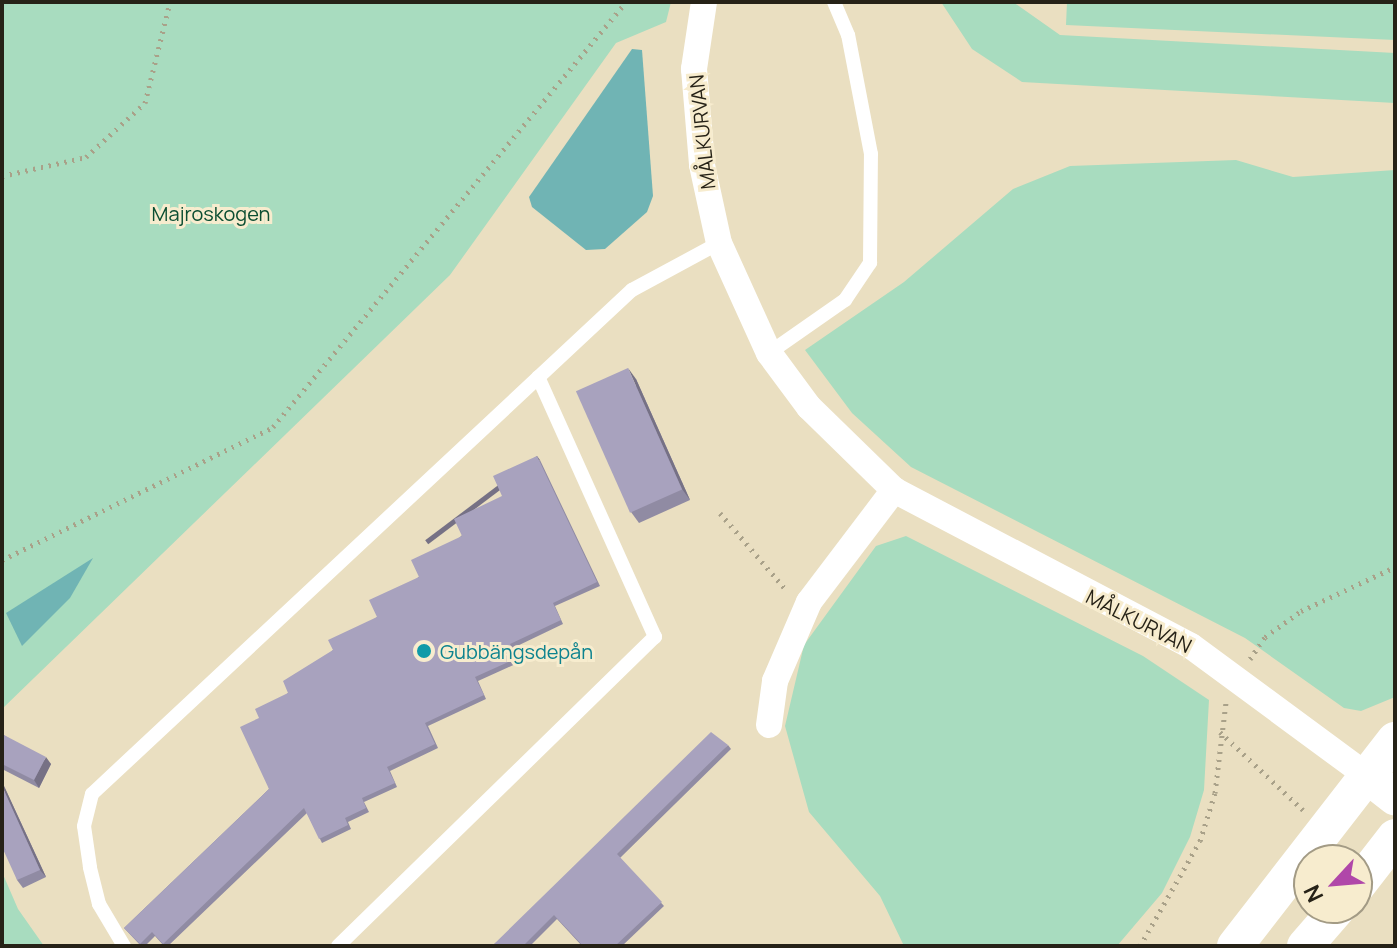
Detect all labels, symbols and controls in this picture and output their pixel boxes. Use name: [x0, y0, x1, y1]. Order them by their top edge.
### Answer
street label: MÅLKURVAN: [684, 73, 720, 191]
park label: Majroskogen: [152, 201, 270, 225]
street label: MÅLKURVAN: [1082, 584, 1196, 658]
place label: Gubbängsdepån: [440, 639, 593, 663]
marker: Gubbängsdepån: [415, 642, 433, 660]
north arrow: [1293, 844, 1373, 924]
text: N: [1296, 880, 1330, 907]

